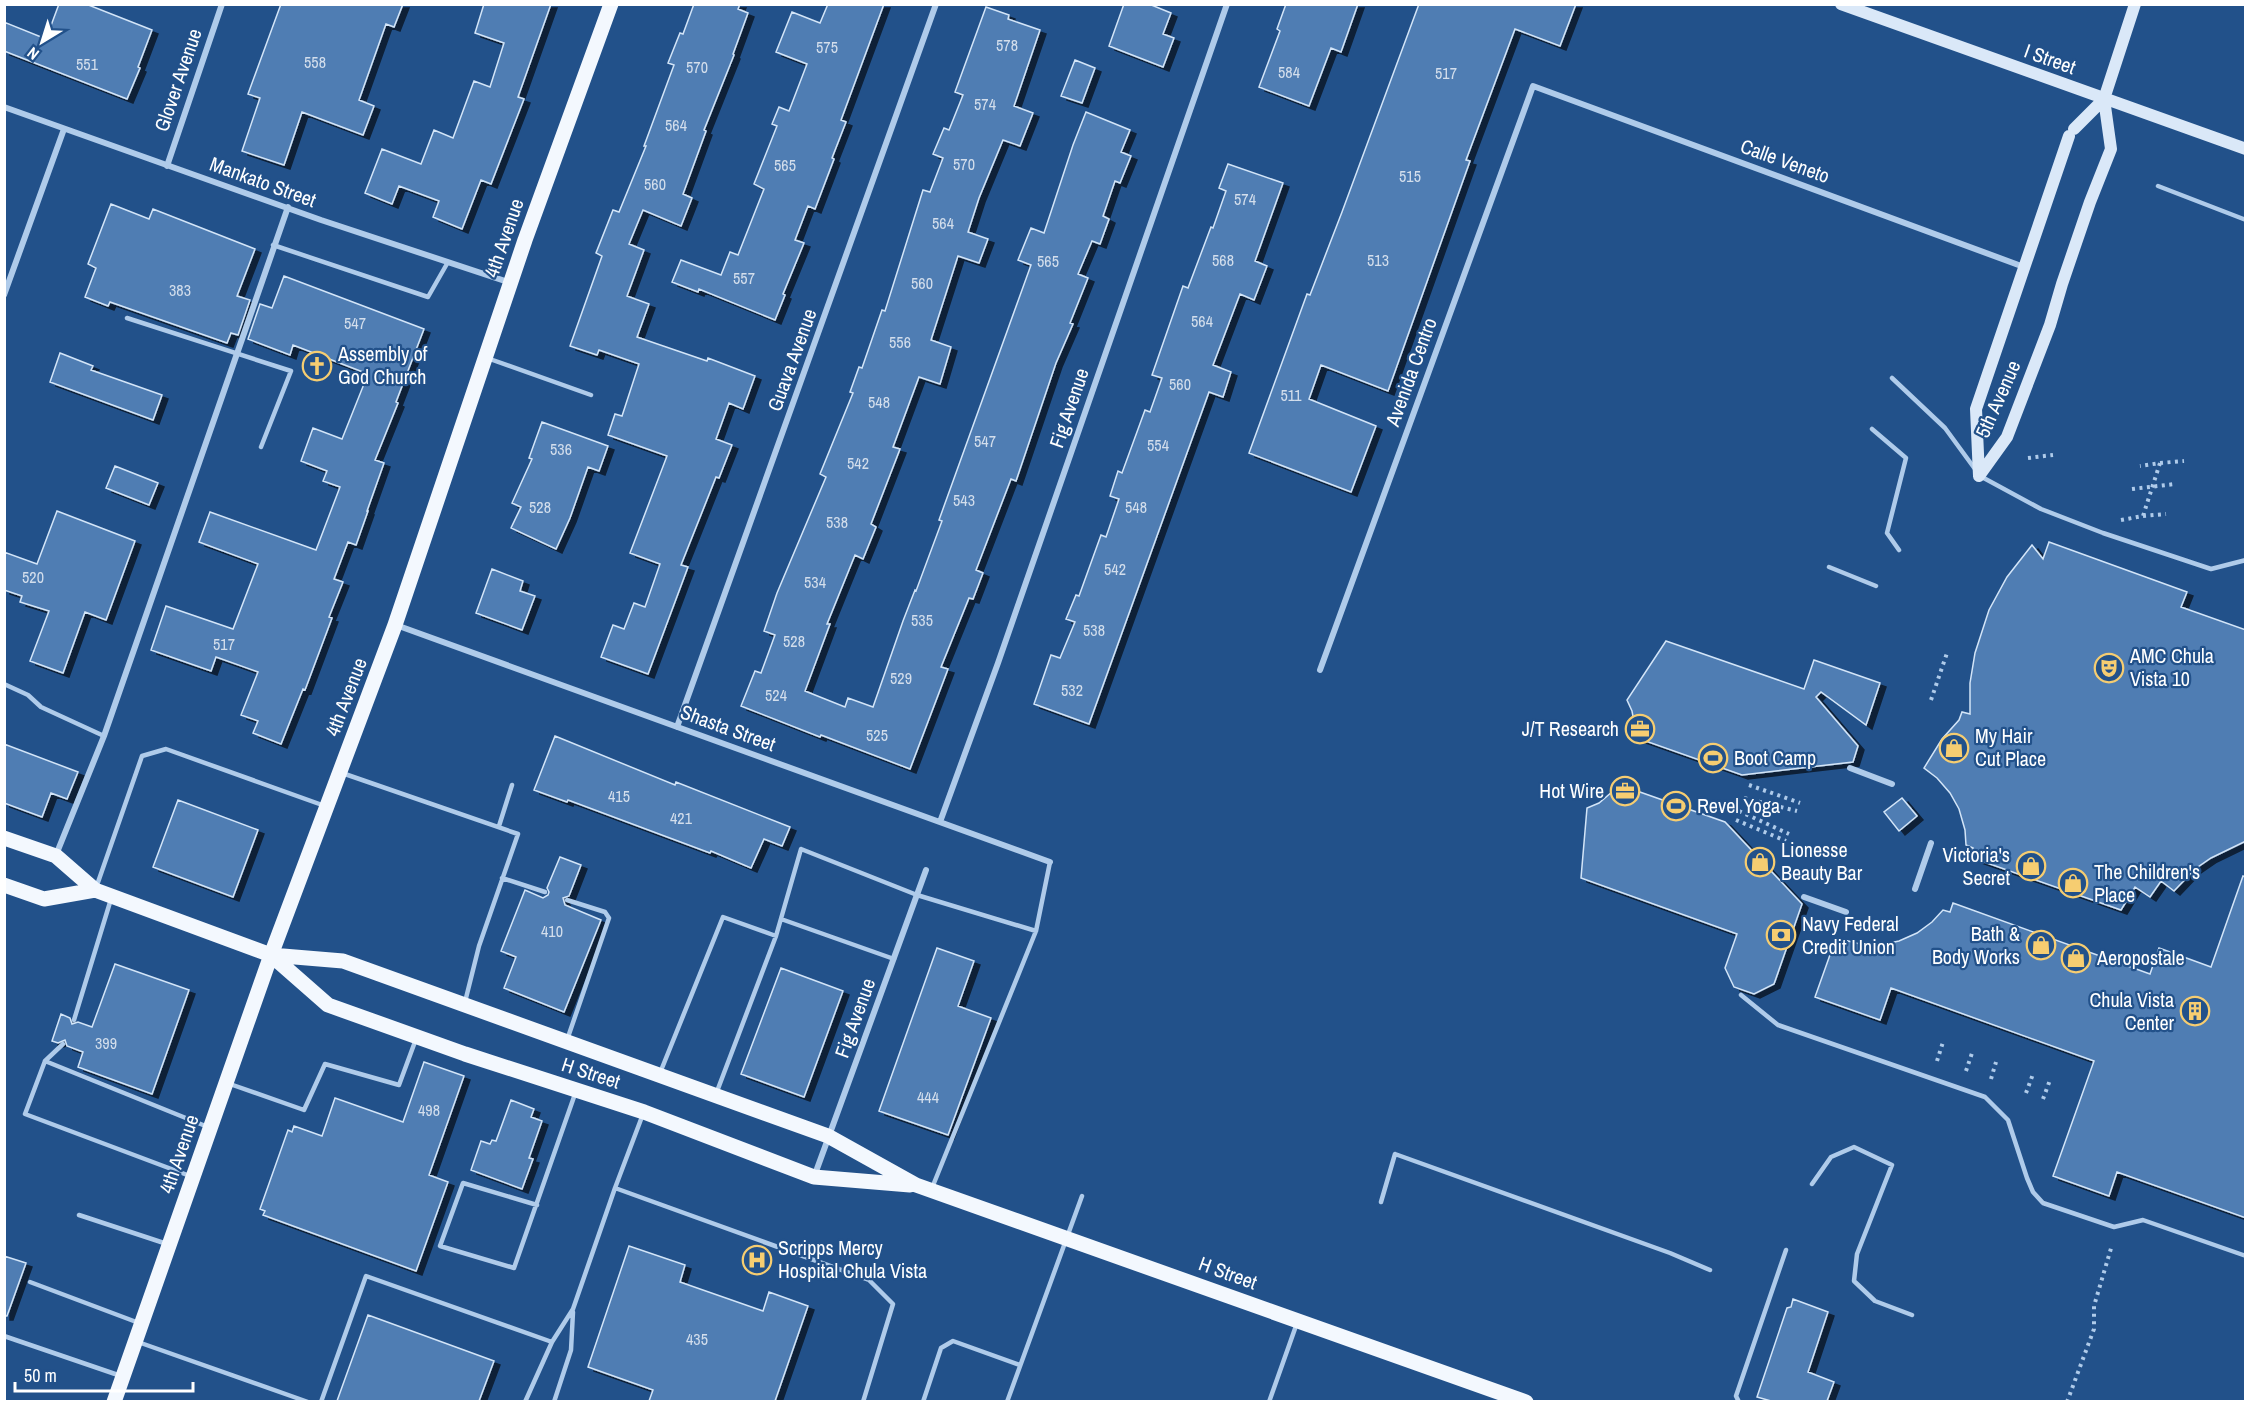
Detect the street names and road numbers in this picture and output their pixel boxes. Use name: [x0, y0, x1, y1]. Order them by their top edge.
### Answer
street label: Glover Avenue: [147, 25, 208, 135]
street label: I Street: [2021, 37, 2080, 80]
street label: Calle Veneto: [1737, 132, 1833, 189]
street label: Mankato Street: [206, 150, 320, 213]
street label: 4th Avenue: [477, 195, 530, 281]
street label: Guava Avenue: [760, 305, 823, 415]
street label: Avenida Centro: [1378, 314, 1443, 431]
street label: 5th Avenue: [1969, 356, 2027, 442]
street label: Fig Avenue: [1042, 364, 1095, 451]
street label: 4th Avenue: [318, 654, 373, 740]
street label: Shasta Street: [677, 698, 780, 757]
street label: Fig Avenue: [828, 974, 881, 1061]
street label: H Street: [558, 1050, 624, 1095]
street label: 4th Avenue: [152, 1111, 205, 1197]
street label: H Street: [1195, 1250, 1261, 1296]

